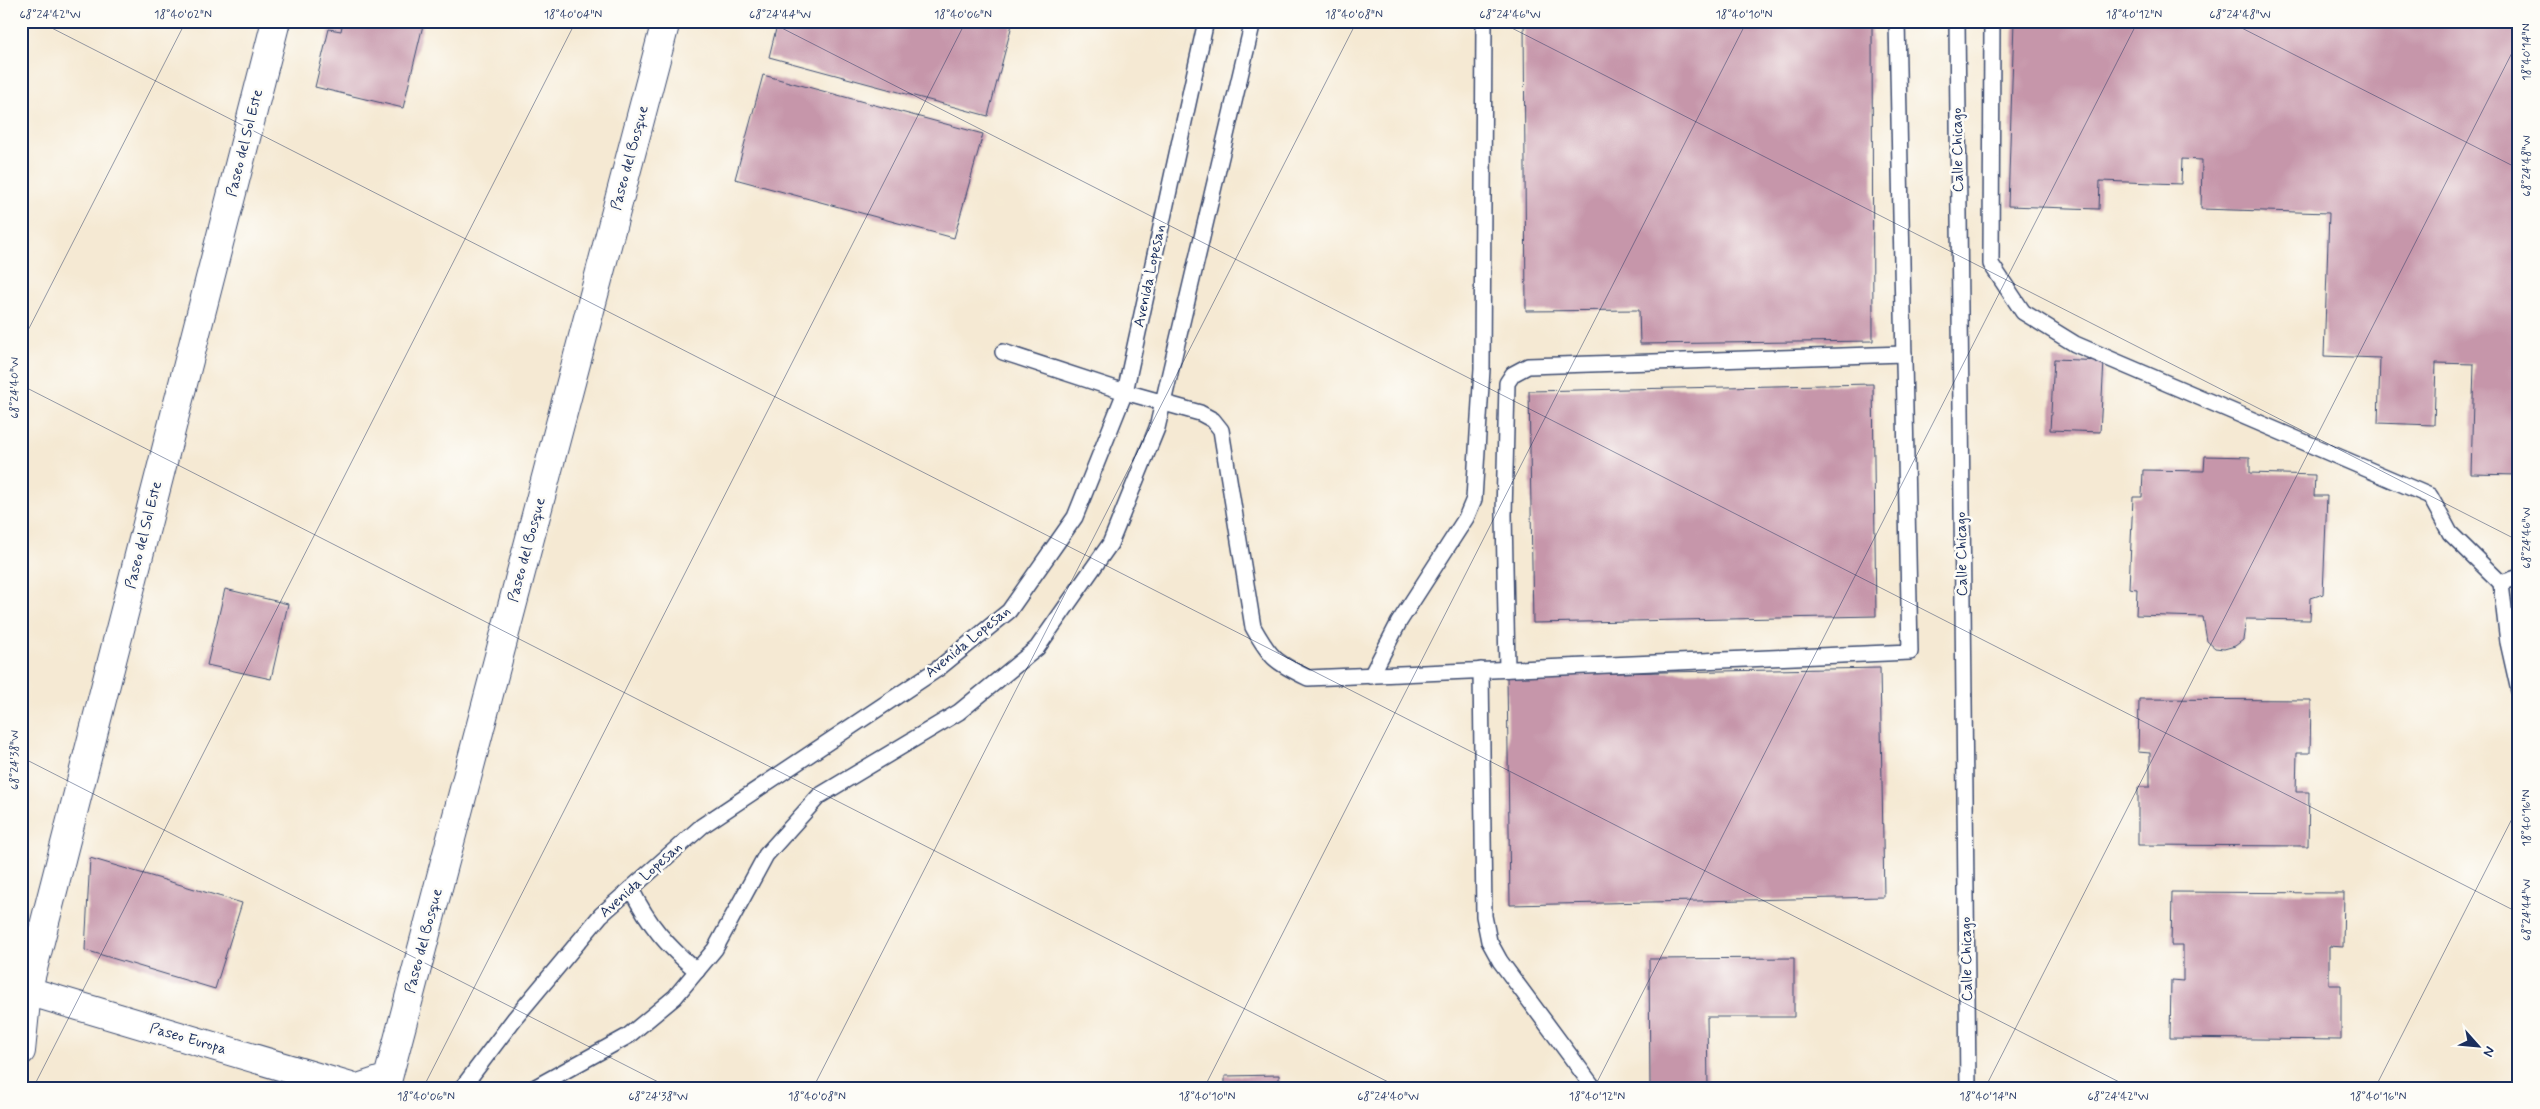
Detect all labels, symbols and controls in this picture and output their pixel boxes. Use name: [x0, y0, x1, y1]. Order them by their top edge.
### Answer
text: 68°24'42"W: [19, 7, 81, 23]
text: 18°40'02"N: [154, 7, 212, 23]
text: 18°40'04"N: [544, 7, 602, 23]
text: 68°24'44"W: [749, 7, 811, 23]
text: 18°40'06"N: [934, 7, 992, 23]
text: 18°40'08"N: [1325, 7, 1383, 23]
text: 68°24'46"W: [1479, 7, 1541, 23]
text: 18°40'10"N: [1716, 7, 1772, 23]
text: 18°40'12"N: [2106, 7, 2162, 23]
text: 68°24'48"W: [2209, 7, 2271, 23]
text: 18°40'14"N: [2519, 23, 2535, 81]
street label: Paseo del Sol Este: [222, 87, 268, 199]
street label: Paseo del Bosque: [606, 103, 654, 213]
street label: Calle Chicago: [1947, 108, 1969, 192]
text: 68°24'48"W: [2519, 135, 2535, 197]
street label: Avenida Lopesan: [1129, 223, 1171, 329]
text: 68°24'40"W: [7, 357, 23, 419]
street label: Paseo del Sol Este: [121, 479, 167, 591]
street label: Paseo del Bosque: [503, 495, 551, 605]
text: 68°24'46"W: [2519, 507, 2535, 569]
street label: Calle Chicago: [1951, 512, 1973, 596]
street label: Avenida Lopesan: [921, 601, 1015, 683]
text: 68°24'38"W: [7, 730, 23, 790]
text: 18°40'16"N: [2519, 790, 2535, 846]
street label: Avenida Lopesan: [595, 838, 687, 922]
text: 68°24'44"W: [2519, 879, 2535, 941]
street label: Paseo del Bosque: [400, 886, 448, 996]
street label: Calle Chicago: [1956, 917, 1978, 1001]
street label: Paseo Europa: [147, 1018, 229, 1060]
north arrow: [2452, 1022, 2502, 1072]
text: N: [2479, 1043, 2499, 1060]
text: 18°40'06"N: [397, 1089, 455, 1105]
text: 68°24'38"W: [628, 1089, 688, 1105]
text: 18°40'08"N: [788, 1089, 846, 1105]
text: 18°40'10"N: [1179, 1089, 1235, 1105]
text: 68°24'40"W: [1357, 1089, 1419, 1105]
text: 18°40'12"N: [1569, 1089, 1625, 1105]
text: 18°40'14"N: [1959, 1089, 2017, 1105]
text: 68°24'42"W: [2087, 1089, 2149, 1105]
text: 18°40'16"N: [2350, 1089, 2406, 1105]

